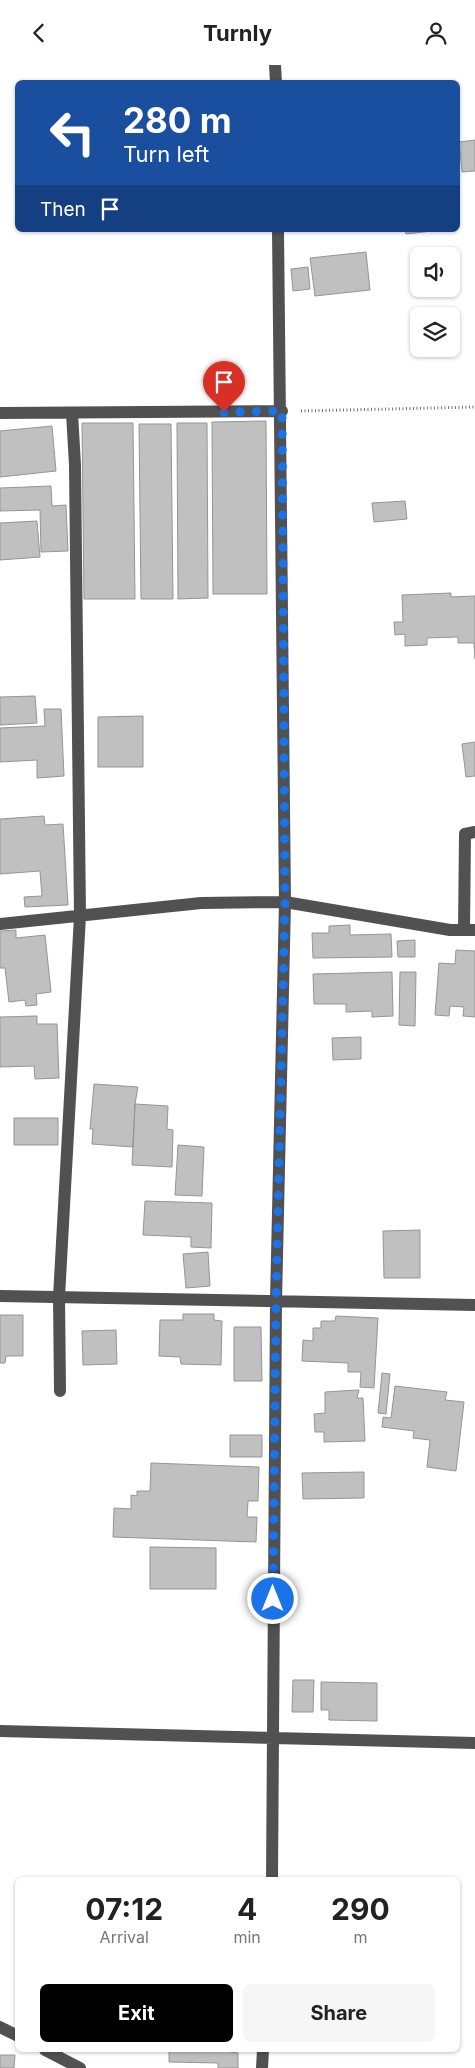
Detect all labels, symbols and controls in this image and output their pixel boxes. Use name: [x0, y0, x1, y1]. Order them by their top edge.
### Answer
icon: back: [25, 19, 53, 47]
icon: person: [422, 19, 450, 47]
text: Turnly: [203, 20, 272, 46]
text: 280 m: [123, 99, 232, 141]
icon: left: [40, 100, 105, 165]
text: Turn left: [123, 141, 209, 167]
icon: arrive: [96, 195, 124, 223]
text: Then: [40, 198, 86, 221]
map controls: [410, 247, 460, 357]
button: sound: [410, 247, 460, 297]
button: layers: [410, 307, 460, 357]
pin: [203, 361, 245, 412]
icon: arrive: [210, 368, 238, 396]
position arrow: [246, 1572, 298, 1624]
text: 07:12: [85, 1891, 163, 1927]
text: 4: [237, 1891, 257, 1927]
text: 290: [331, 1891, 390, 1927]
text: Arrival: [100, 1927, 149, 1947]
text: min: [233, 1927, 261, 1947]
text: m: [353, 1927, 367, 1947]
button: Exit: [40, 1984, 233, 2042]
button: Share: [243, 1984, 435, 2042]

